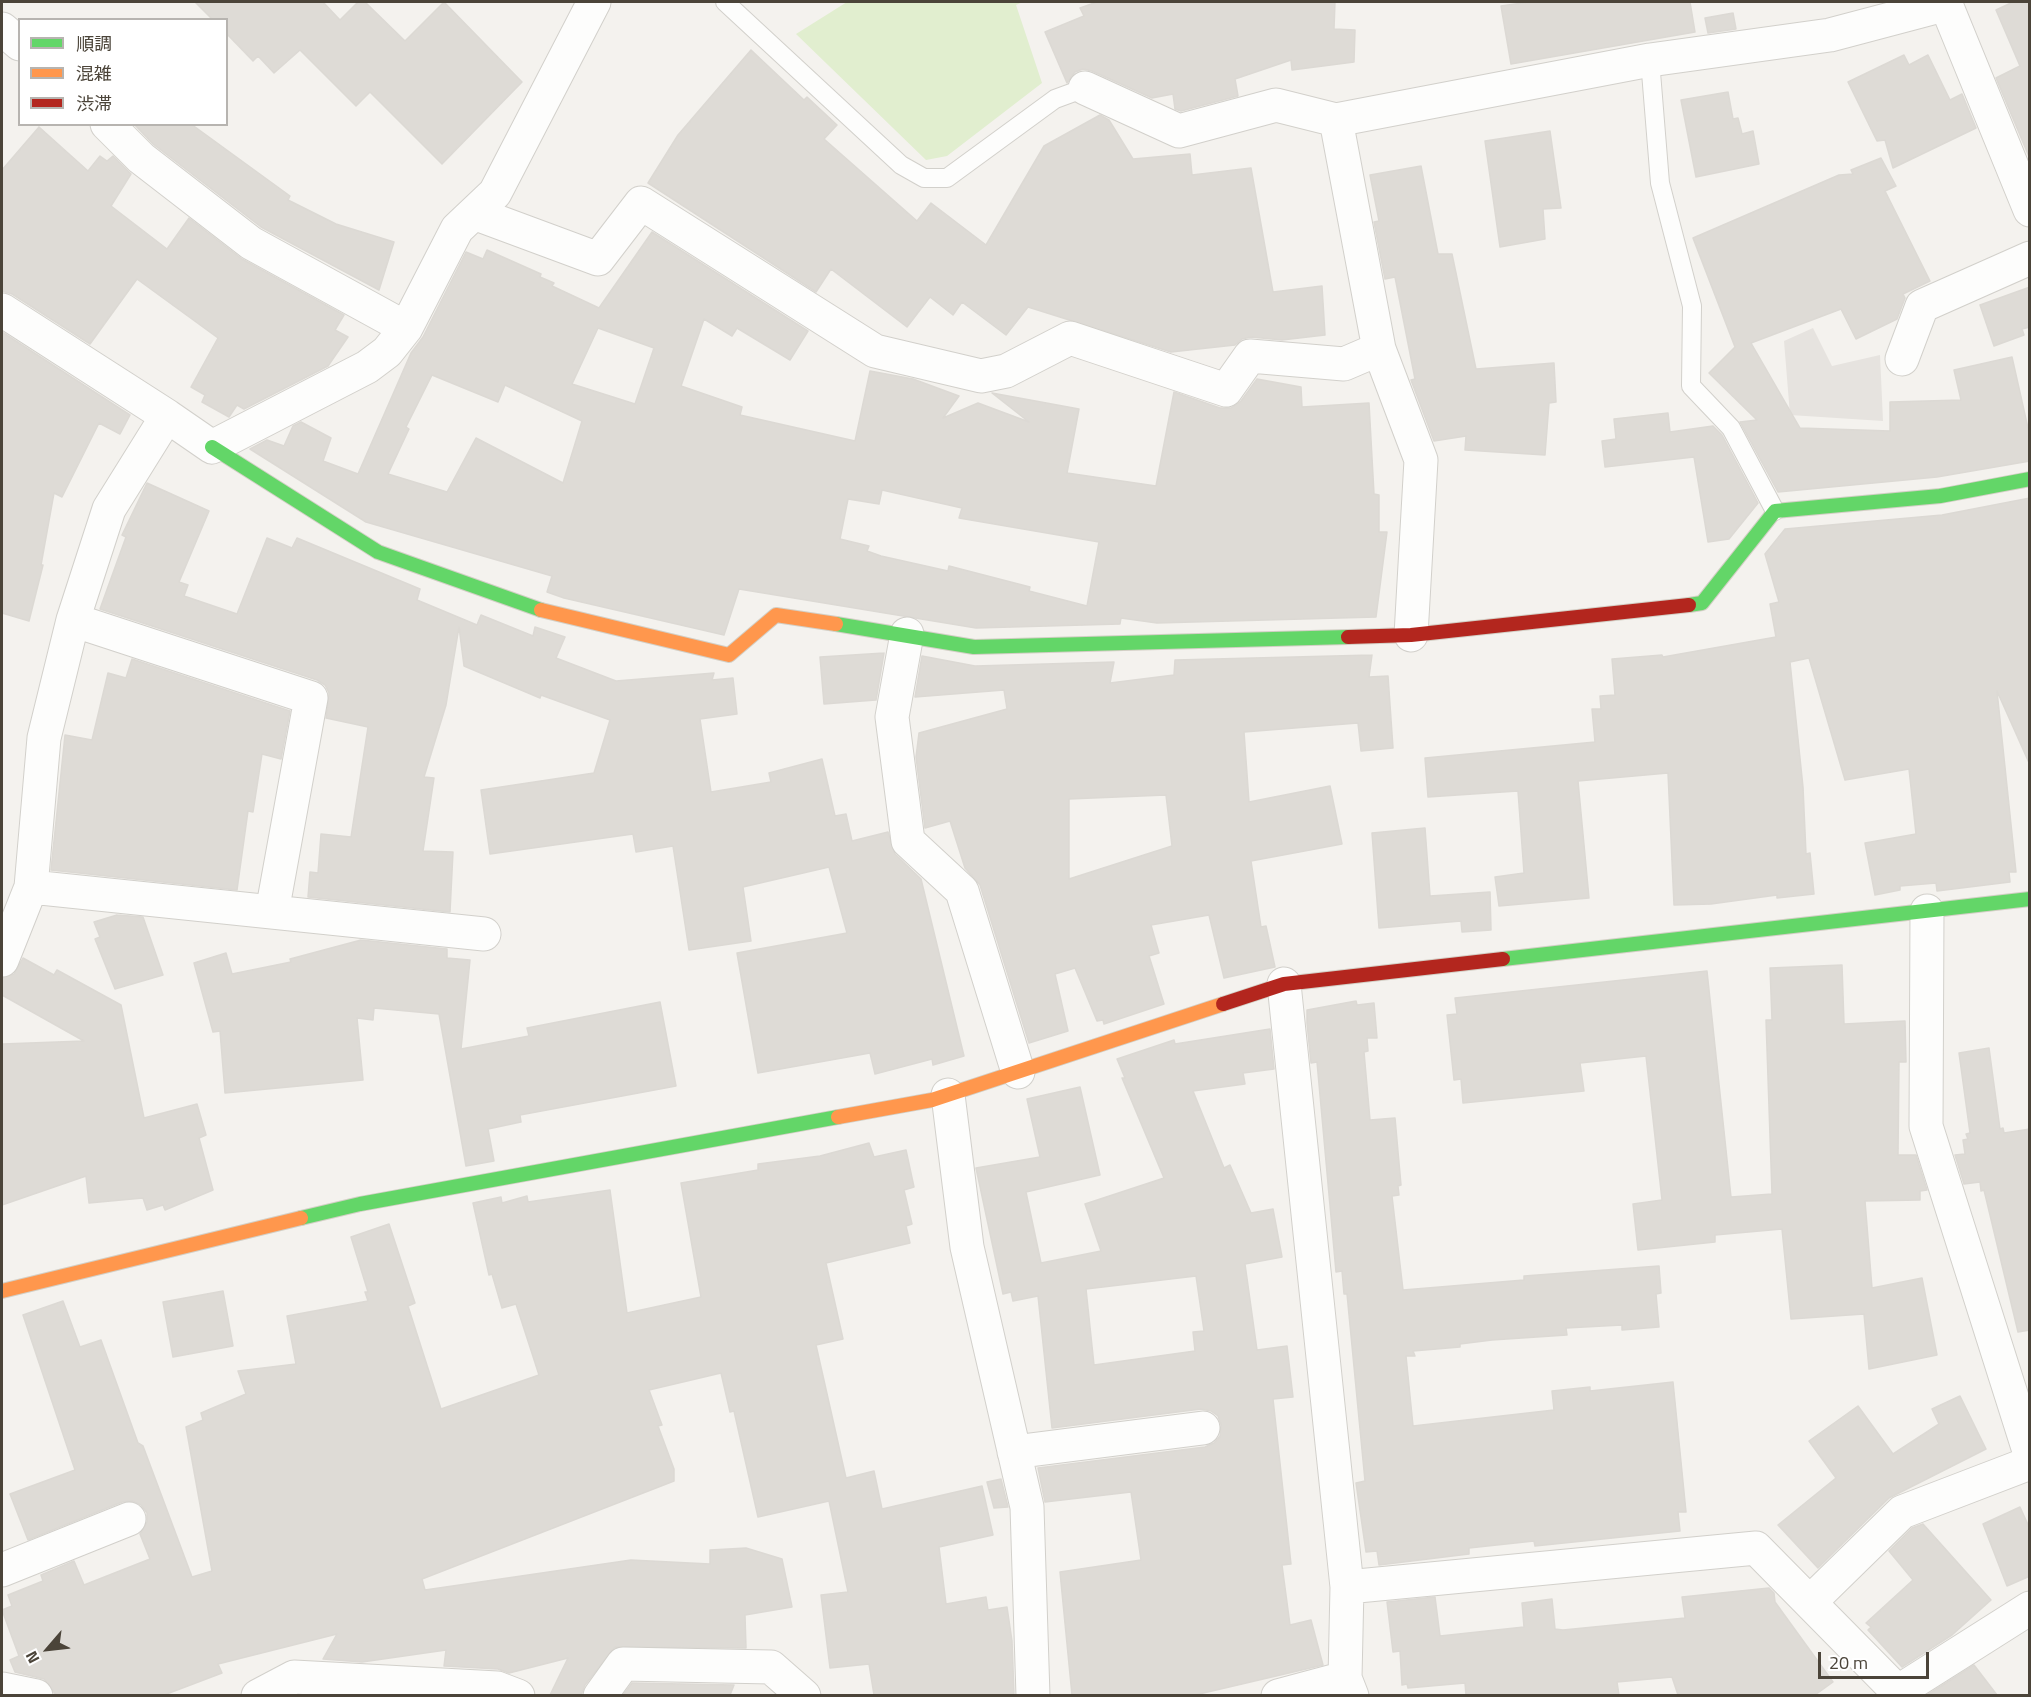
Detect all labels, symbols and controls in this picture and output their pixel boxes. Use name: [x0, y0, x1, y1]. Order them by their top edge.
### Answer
legend: [18, 18, 228, 126]
text: 順調: [76, 30, 112, 57]
text: 混雑: [76, 60, 112, 87]
text: 渋滞: [76, 90, 112, 117]
north arrow: [18, 1619, 78, 1679]
scale bar: [1821, 1640, 1932, 1678]
text: N: [19, 1647, 45, 1668]
text: 20 m: [1829, 1649, 1868, 1676]

